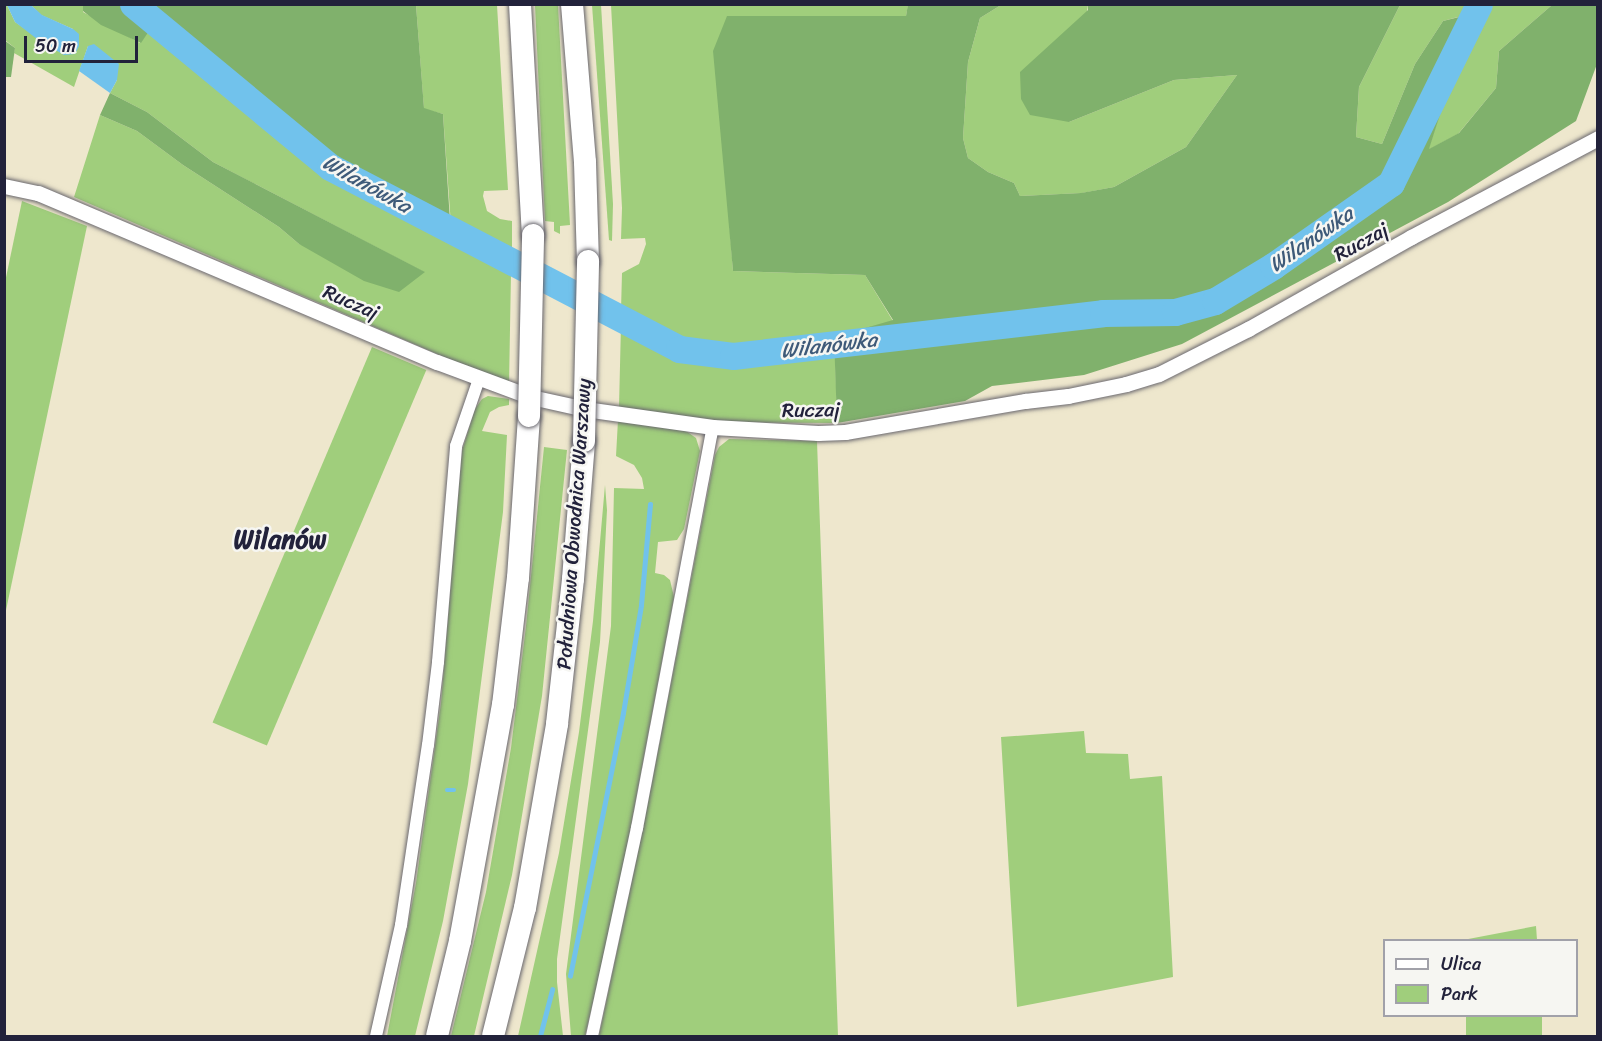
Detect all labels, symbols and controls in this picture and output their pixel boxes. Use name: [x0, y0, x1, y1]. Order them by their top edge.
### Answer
scale bar: [27, 24, 141, 62]
text: 50 m: [35, 30, 76, 62]
water label: Wilanówka: [319, 150, 415, 218]
water label: Wilanówka: [1264, 201, 1358, 277]
street label: Ruczaj: [1330, 217, 1392, 267]
street label: Ruczaj: [320, 280, 382, 324]
water label: Wilanówka: [779, 327, 879, 363]
street label: Południowa Obwodnica Warszawy: [552, 377, 596, 671]
street label: Ruczaj: [782, 397, 840, 423]
district label: Wilanów: [234, 524, 326, 556]
legend: [1383, 939, 1578, 1017]
text: Ulica: [1441, 948, 1481, 980]
text: Park: [1441, 978, 1478, 1010]

